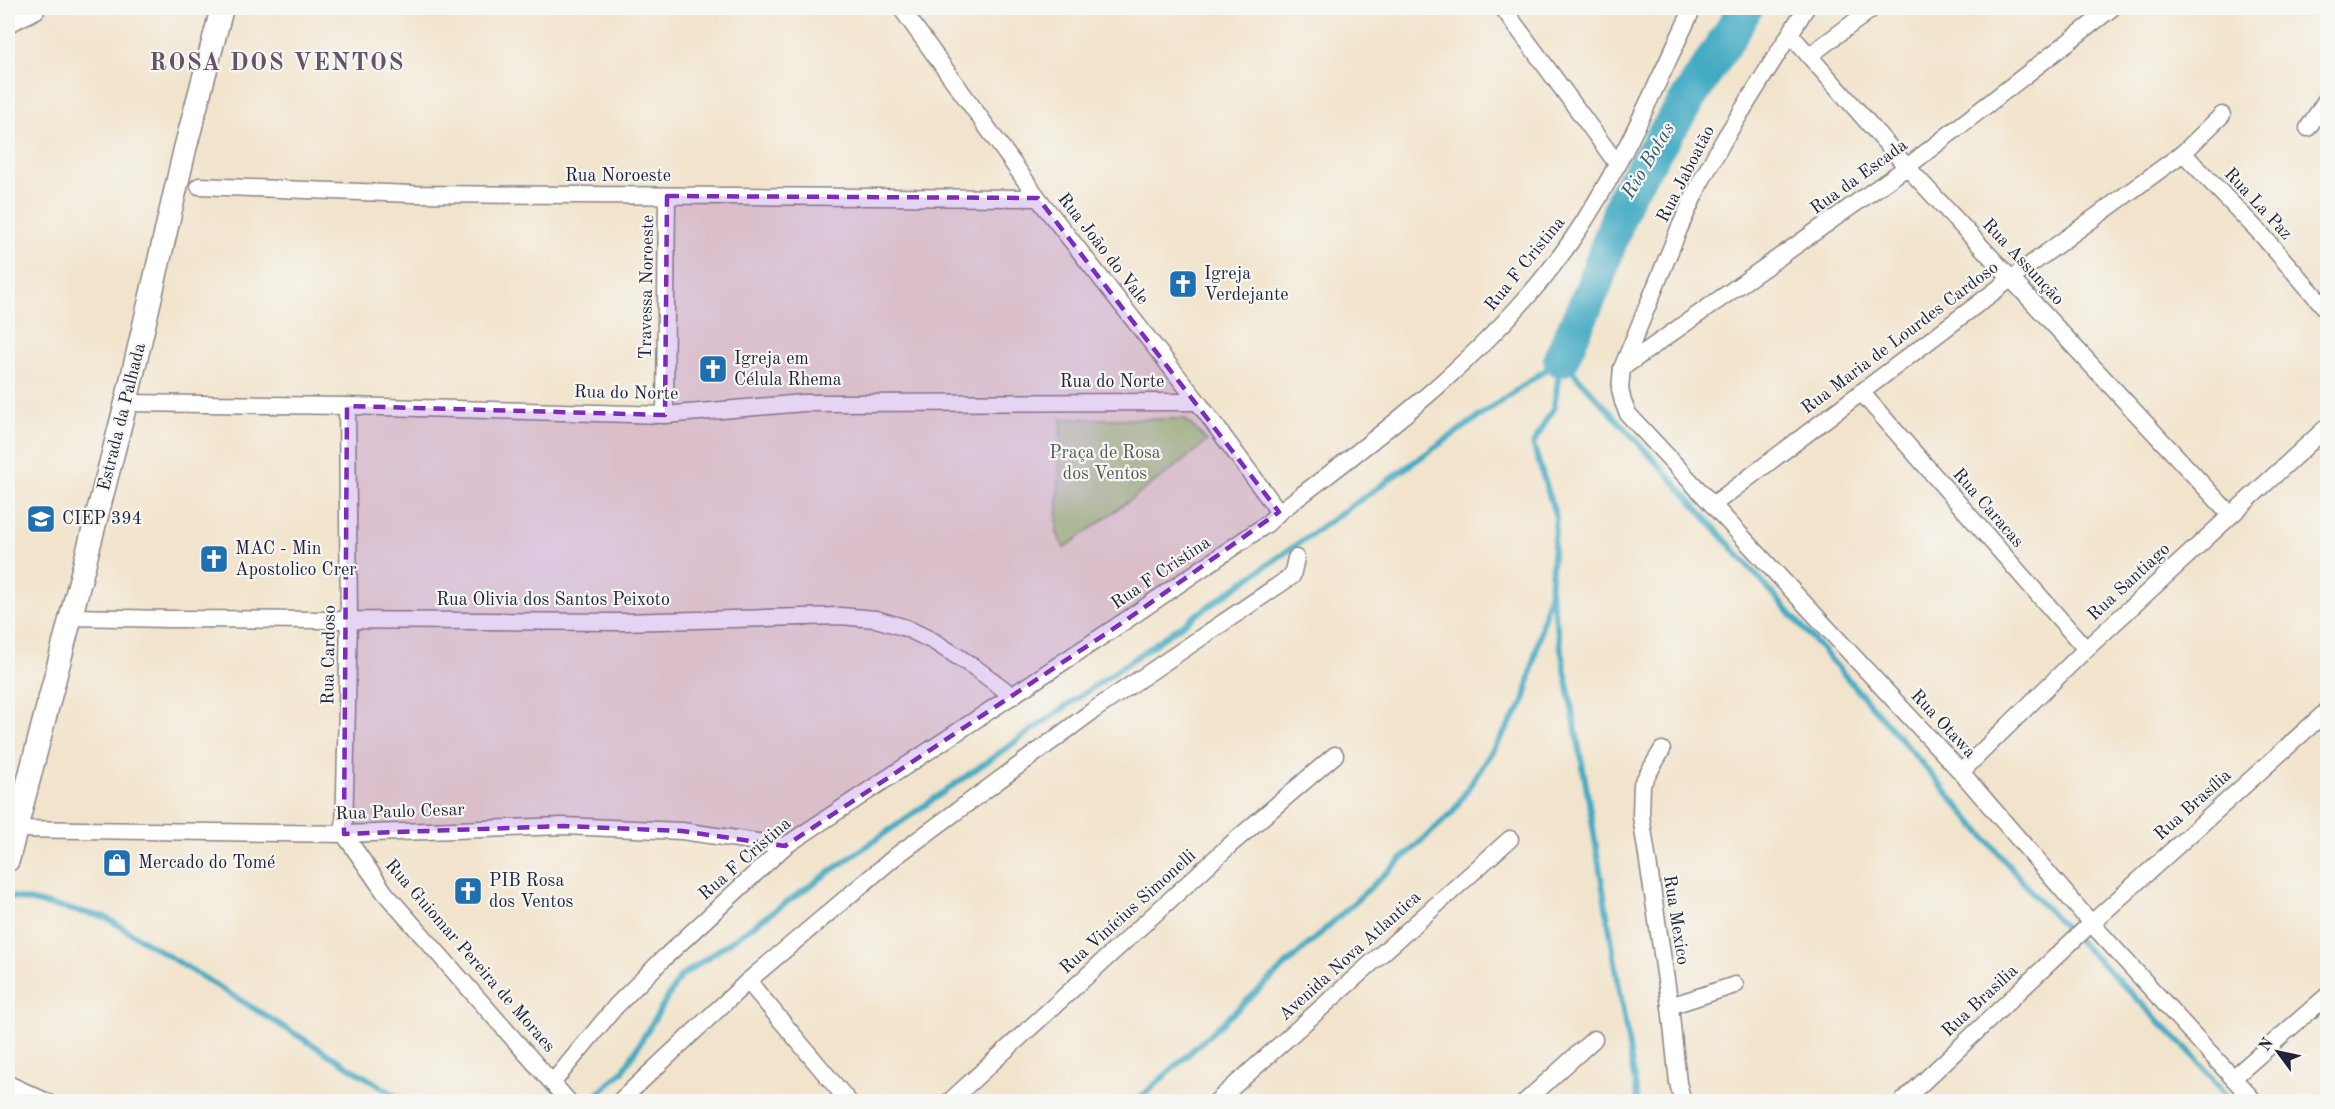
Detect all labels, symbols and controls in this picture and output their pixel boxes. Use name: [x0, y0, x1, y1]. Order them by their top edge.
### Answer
district label: ROSA DOS VENTOS: [149, 52, 405, 76]
water label: Rio Botas: [1618, 120, 1679, 203]
street label: Rua Jaboatão: [1654, 123, 1718, 225]
street label: Rua da Escada: [1807, 136, 1911, 218]
street label: Rua La Paz: [2220, 165, 2296, 243]
street label: Rua Noroeste: [565, 167, 671, 185]
street label: Rua João do Vale: [1054, 190, 1152, 308]
street label: Rua F Cristina: [1482, 213, 1568, 315]
street label: Travessa Noroeste: [637, 214, 657, 360]
street label: Rua Assunção: [1979, 215, 2067, 309]
street label: Rua Maria de Lourdes Cardoso: [1798, 258, 2002, 418]
place label: Igreja Verdejante: [1204, 265, 1288, 304]
church icon: Igreja Verdejante: [1167, 268, 1199, 300]
street label: Estrada da Palhada: [95, 341, 149, 493]
place label: Igreja em Célula Rhema: [734, 350, 842, 389]
church icon: Igreja em Célula Rhema: [697, 353, 729, 385]
street label: Rua do Norte: [1060, 373, 1164, 391]
street label: Rua do Norte: [574, 383, 678, 403]
park label: Praça de Rosa dos Ventos: [1049, 444, 1161, 483]
street label: Rua Caracas: [1949, 465, 2027, 551]
school or university icon: CIEP 394: [25, 503, 57, 535]
place label: CIEP 394: [62, 510, 142, 528]
street label: Rua F Cristina: [1108, 533, 1214, 613]
place label: MAC - Min Apostolico Crer: [235, 540, 357, 579]
street label: Rua Santiago: [2085, 540, 2174, 624]
church icon: MAC - Min Apostolico Crer: [198, 543, 230, 575]
street label: Rua Olivia dos Santos Peixoto: [436, 591, 670, 609]
street label: Rua Cardoso: [319, 605, 339, 705]
street label: Rua Otawa: [1907, 686, 1979, 762]
street label: Rua Brasília: [2151, 766, 2235, 844]
street label: Rua Paulo Cesar: [335, 801, 466, 823]
street label: Rua F Cristina: [695, 814, 795, 904]
street label: Rua Vinícius Simonelli: [1057, 846, 1200, 978]
shop icon: Mercado do Tomé: [101, 847, 133, 879]
place label: Mercado do Tomé: [138, 854, 275, 872]
street label: Rua Guiomar Pereira de Moraes: [382, 856, 559, 1056]
place label: PIB Rosa dos Ventos: [489, 872, 574, 911]
street label: Rua Mexico: [1660, 874, 1692, 966]
church icon: PIB Rosa dos Ventos: [452, 875, 484, 907]
street label: Avenida Nova Atlantica: [1276, 888, 1424, 1024]
street label: Rua Brasilia: [1939, 961, 2021, 1040]
north arrow: [2248, 1022, 2308, 1082]
text: N: [2257, 1035, 2278, 1054]

